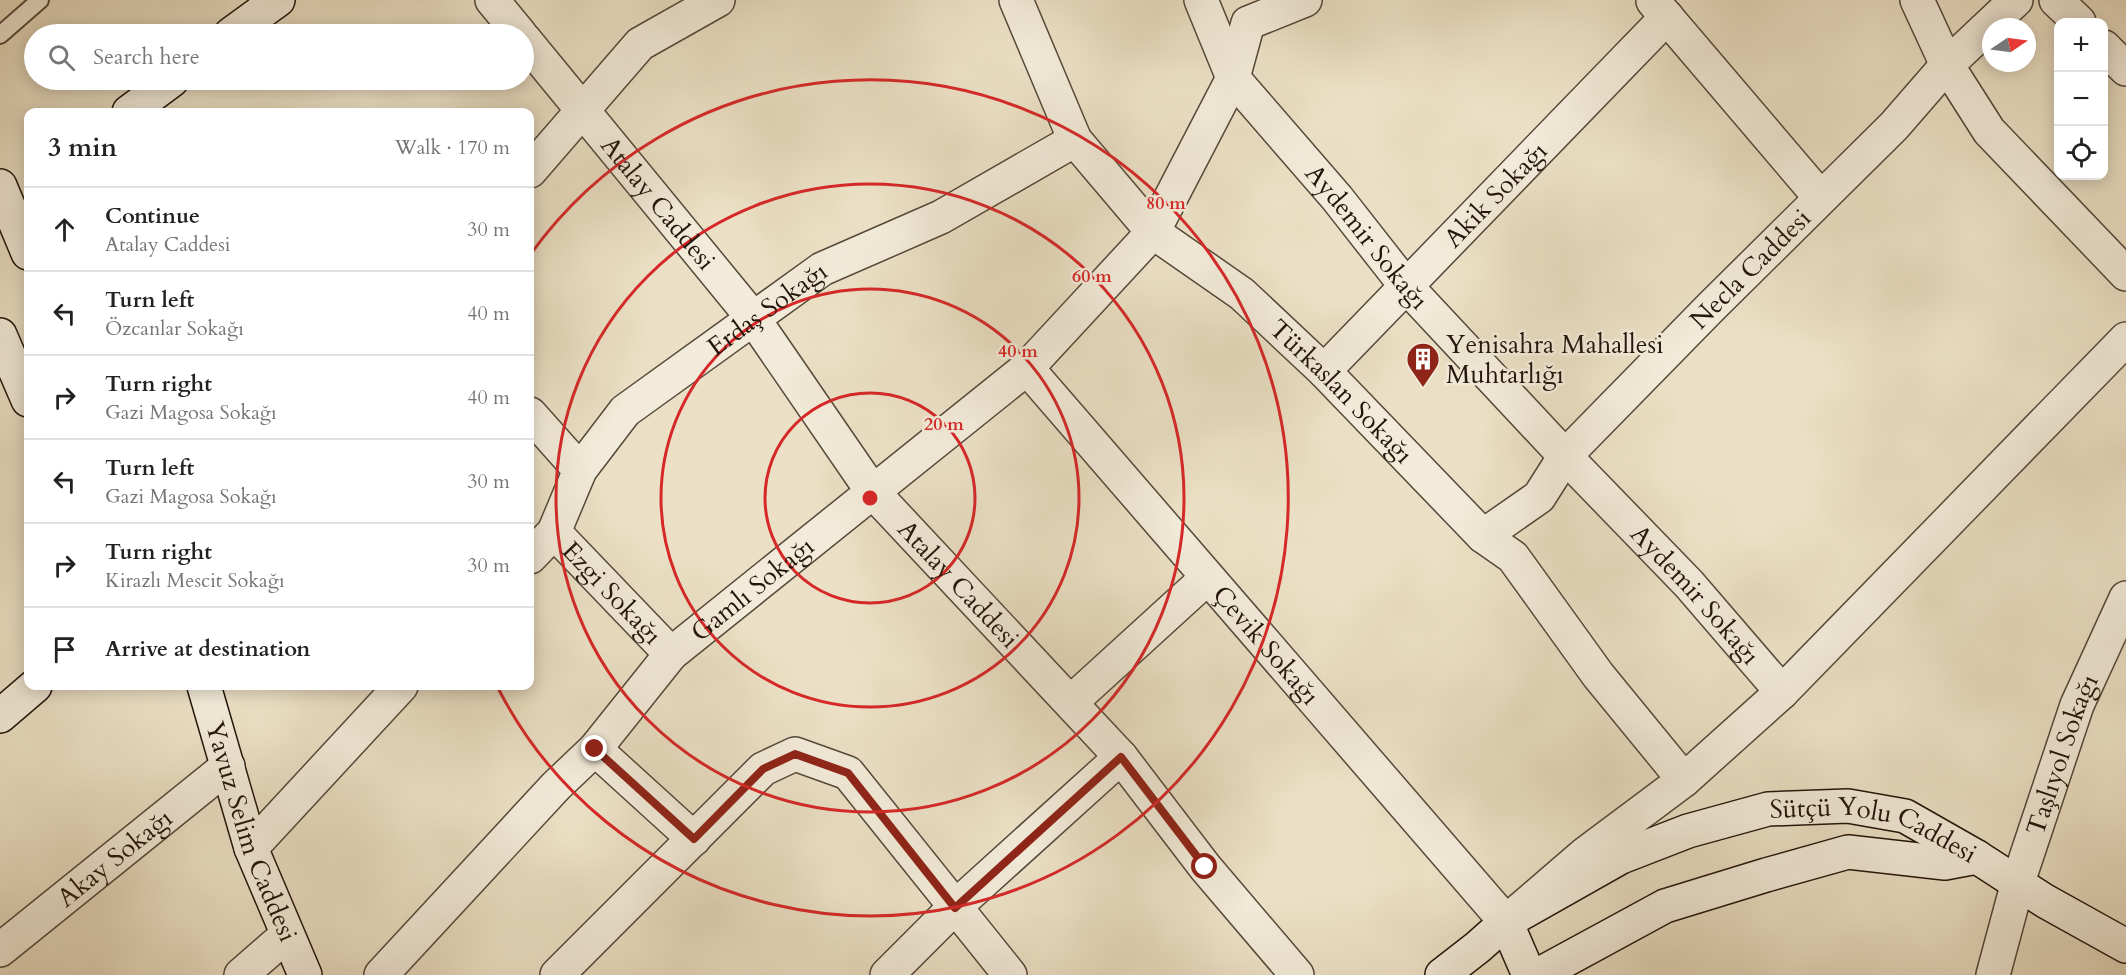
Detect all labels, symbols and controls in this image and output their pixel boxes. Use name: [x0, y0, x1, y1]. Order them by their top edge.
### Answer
north arrow: [1982, 18, 2036, 72]
map controls: [2054, 18, 2108, 180]
button: +: [2054, 18, 2108, 72]
search box: [24, 24, 534, 90]
icon: search: [45, 41, 78, 74]
text: Search here: [93, 42, 200, 72]
button: −: [2054, 72, 2108, 126]
button: locate: [2054, 126, 2108, 180]
street label: Atalay Caddesi: [593, 129, 724, 277]
text: 3 min: [48, 130, 117, 165]
text: Walk · 170 m: [395, 134, 510, 161]
street label: Akik Sokağı: [1436, 134, 1555, 255]
street label: Aydemir Sokağı: [1298, 156, 1437, 317]
text: 80 m: [1146, 191, 1186, 216]
text: Continue: [105, 201, 200, 231]
street label: Necla Caddesi: [1682, 201, 1818, 336]
icon: ahead: [48, 213, 81, 246]
text: 30 m: [467, 216, 510, 243]
text: Atalay Caddesi: [105, 231, 230, 258]
street label: Erdaş Sokağı: [700, 253, 834, 364]
text: 60 m: [1072, 264, 1112, 289]
text: Turn left: [105, 285, 194, 315]
icon: left: [48, 297, 81, 330]
text: 40 m: [467, 300, 510, 327]
street label: Türkaslan Sokağı: [1262, 311, 1421, 471]
text: Özcanlar Sokağı: [105, 315, 244, 342]
place label: Yenisahra Mahallesi Muhtarlığı: [1446, 327, 1663, 392]
text: 40 m: [998, 339, 1038, 364]
building icon: Yenisahra Mahallesi Muhtarlığı: [1405, 341, 1441, 388]
text: Turn right: [105, 369, 212, 399]
icon: right: [48, 381, 81, 414]
text: 40 m: [467, 384, 510, 411]
text: Gazi Magosa Sokağı: [105, 399, 277, 426]
text: 20 m: [924, 412, 964, 437]
text: Turn left: [105, 453, 194, 483]
icon: left: [48, 465, 81, 498]
text: 30 m: [467, 468, 510, 495]
text: Gazi Magosa Sokağı: [105, 483, 277, 510]
centre of rings: [860, 488, 880, 508]
street label: Atalay Caddesi: [890, 512, 1027, 655]
street label: Aydemir Sokağı: [1623, 517, 1768, 672]
street label: Gamlı Sokağı: [683, 529, 821, 649]
street label: Ezgi Sokağı: [554, 533, 670, 652]
text: Turn right: [105, 537, 212, 567]
icon: right: [48, 549, 81, 582]
text: 30 m: [467, 552, 510, 579]
text: Kirazlı Mescit Sokağı: [105, 567, 285, 594]
street label: Çevik Sokağı: [1205, 578, 1328, 712]
icon: arrive: [48, 633, 81, 666]
text: Arrive at destination: [105, 634, 310, 664]
street label: Taşlıyol Sokağı: [2017, 668, 2106, 840]
street label: Yavuz Selim Caddesi: [198, 717, 306, 947]
route end: [581, 735, 607, 761]
street label: Sütçü Yolu Caddesi: [1769, 788, 1983, 871]
street label: Akay Sokağı: [49, 801, 179, 915]
route start: [1191, 853, 1217, 879]

